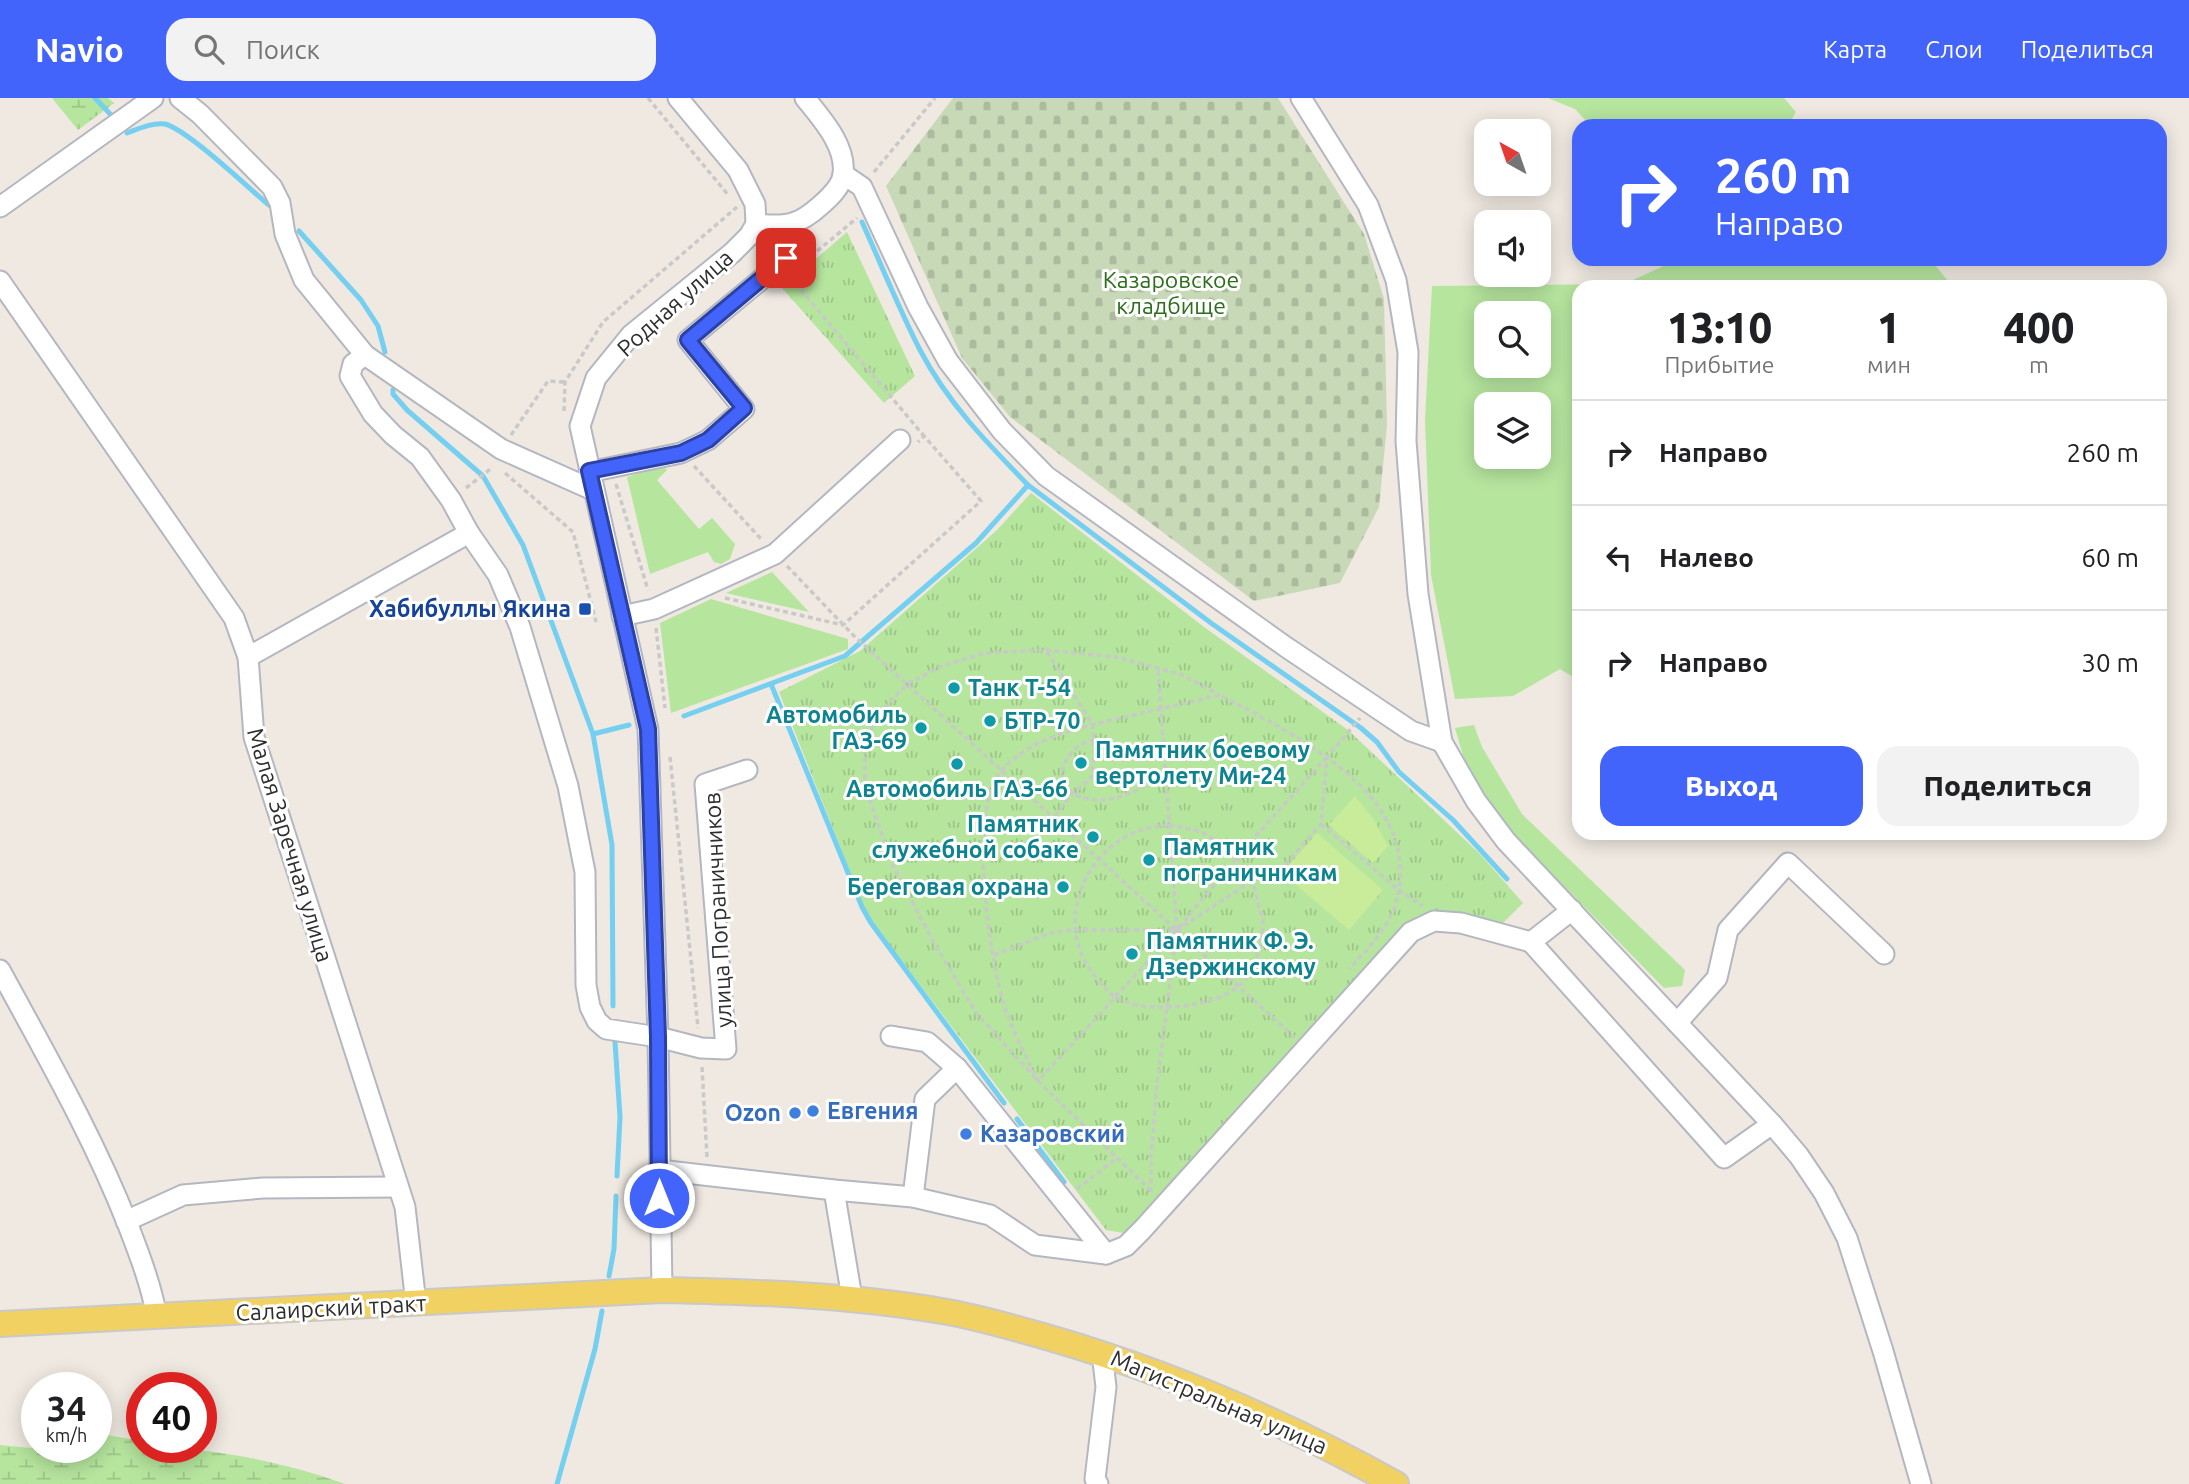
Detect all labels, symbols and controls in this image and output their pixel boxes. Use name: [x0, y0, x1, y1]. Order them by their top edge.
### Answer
search box: [166, 18, 656, 81]
icon: search: [190, 30, 228, 68]
text: Navio: [35, 31, 124, 68]
text: Поиск: [246, 35, 320, 64]
text: Карта: [1823, 36, 1887, 63]
text: Слои: [1925, 36, 1983, 63]
text: Поделиться: [2021, 36, 2154, 63]
north arrow: [1474, 119, 1550, 196]
map controls: [1474, 119, 1551, 469]
icon: right: [1600, 147, 1691, 238]
text: 260 m: [1715, 147, 1852, 202]
text: Направо: [1715, 205, 1844, 241]
button: sound: [1474, 210, 1551, 287]
pin: [756, 228, 816, 288]
icon: arrive: [767, 239, 805, 277]
street label: Родная улица: [612, 244, 737, 361]
park label: Казаровское кладбище: [1103, 267, 1239, 318]
button: search: [1474, 301, 1551, 378]
text: 13:10: [1667, 304, 1772, 351]
text: 1: [1877, 304, 1901, 351]
text: 400: [2003, 304, 2074, 351]
text: Прибытие: [1665, 352, 1775, 377]
text: мин: [1867, 352, 1911, 377]
text: m: [2029, 352, 2049, 377]
button: layers: [1474, 392, 1551, 469]
icon: right: [1600, 434, 1638, 472]
text: Направо: [1659, 438, 1768, 467]
text: 260 m: [2067, 438, 2139, 467]
icon: left: [1600, 539, 1638, 577]
text: Налево: [1659, 543, 1754, 572]
text: 60 m: [2081, 543, 2139, 572]
place label: Хабибуллы Якина: [369, 596, 571, 621]
marker: Хабибуллы Якина: [577, 601, 593, 617]
icon: right: [1600, 644, 1638, 682]
text: Направо: [1659, 648, 1768, 677]
text: 30 m: [2081, 648, 2139, 677]
place label: Танк Т-54: [968, 675, 1071, 700]
marker: Танк Т-54: [946, 680, 962, 696]
place label: Автомобиль ГАЗ-69: [766, 702, 907, 753]
place label: БТР-70: [1004, 708, 1080, 733]
marker: БТР-70: [982, 713, 998, 729]
marker: Автомобиль ГАЗ-69: [913, 720, 929, 736]
street label: Малая Заречная улица: [243, 725, 338, 965]
place label: Памятник боевому вертолету Ми-24: [1095, 737, 1310, 788]
button: Выход: [1600, 746, 1863, 826]
button: Поделиться: [1877, 746, 2139, 826]
marker: Памятник боевому вертолету Ми-24: [1073, 755, 1089, 771]
marker: Автомобиль ГАЗ-66: [949, 756, 965, 772]
place label: Автомобиль ГАЗ-66: [846, 776, 1068, 801]
street label: улица Пограничников: [699, 792, 736, 1028]
place label: Памятник служебной собаке: [872, 811, 1079, 862]
marker: Памятник служебной собаке: [1085, 829, 1101, 845]
place label: Памятник пограничникам: [1163, 834, 1338, 885]
marker: Памятник пограничникам: [1141, 852, 1157, 868]
place label: Береговая охрана: [847, 874, 1049, 899]
marker: Береговая охрана: [1055, 879, 1071, 895]
place label: Памятник Ф. Э. Дзержинскому: [1146, 928, 1316, 979]
marker: Памятник Ф. Э. Дзержинскому: [1124, 946, 1140, 962]
place label: Евгения: [827, 1098, 918, 1123]
place label: Ozon: [725, 1100, 781, 1125]
marker: Евгения: [805, 1103, 821, 1119]
marker: Ozon: [787, 1105, 803, 1121]
place label: Казаровский: [980, 1121, 1125, 1146]
marker: Казаровский: [958, 1126, 974, 1142]
position arrow: [622, 1161, 696, 1235]
street label: Салаирский тракт: [235, 1290, 427, 1325]
street label: Магистральная улица: [1107, 1345, 1331, 1458]
speed limit sign: 40: [126, 1372, 217, 1463]
text: 34: [47, 1388, 86, 1428]
text: km/h: [46, 1425, 87, 1445]

